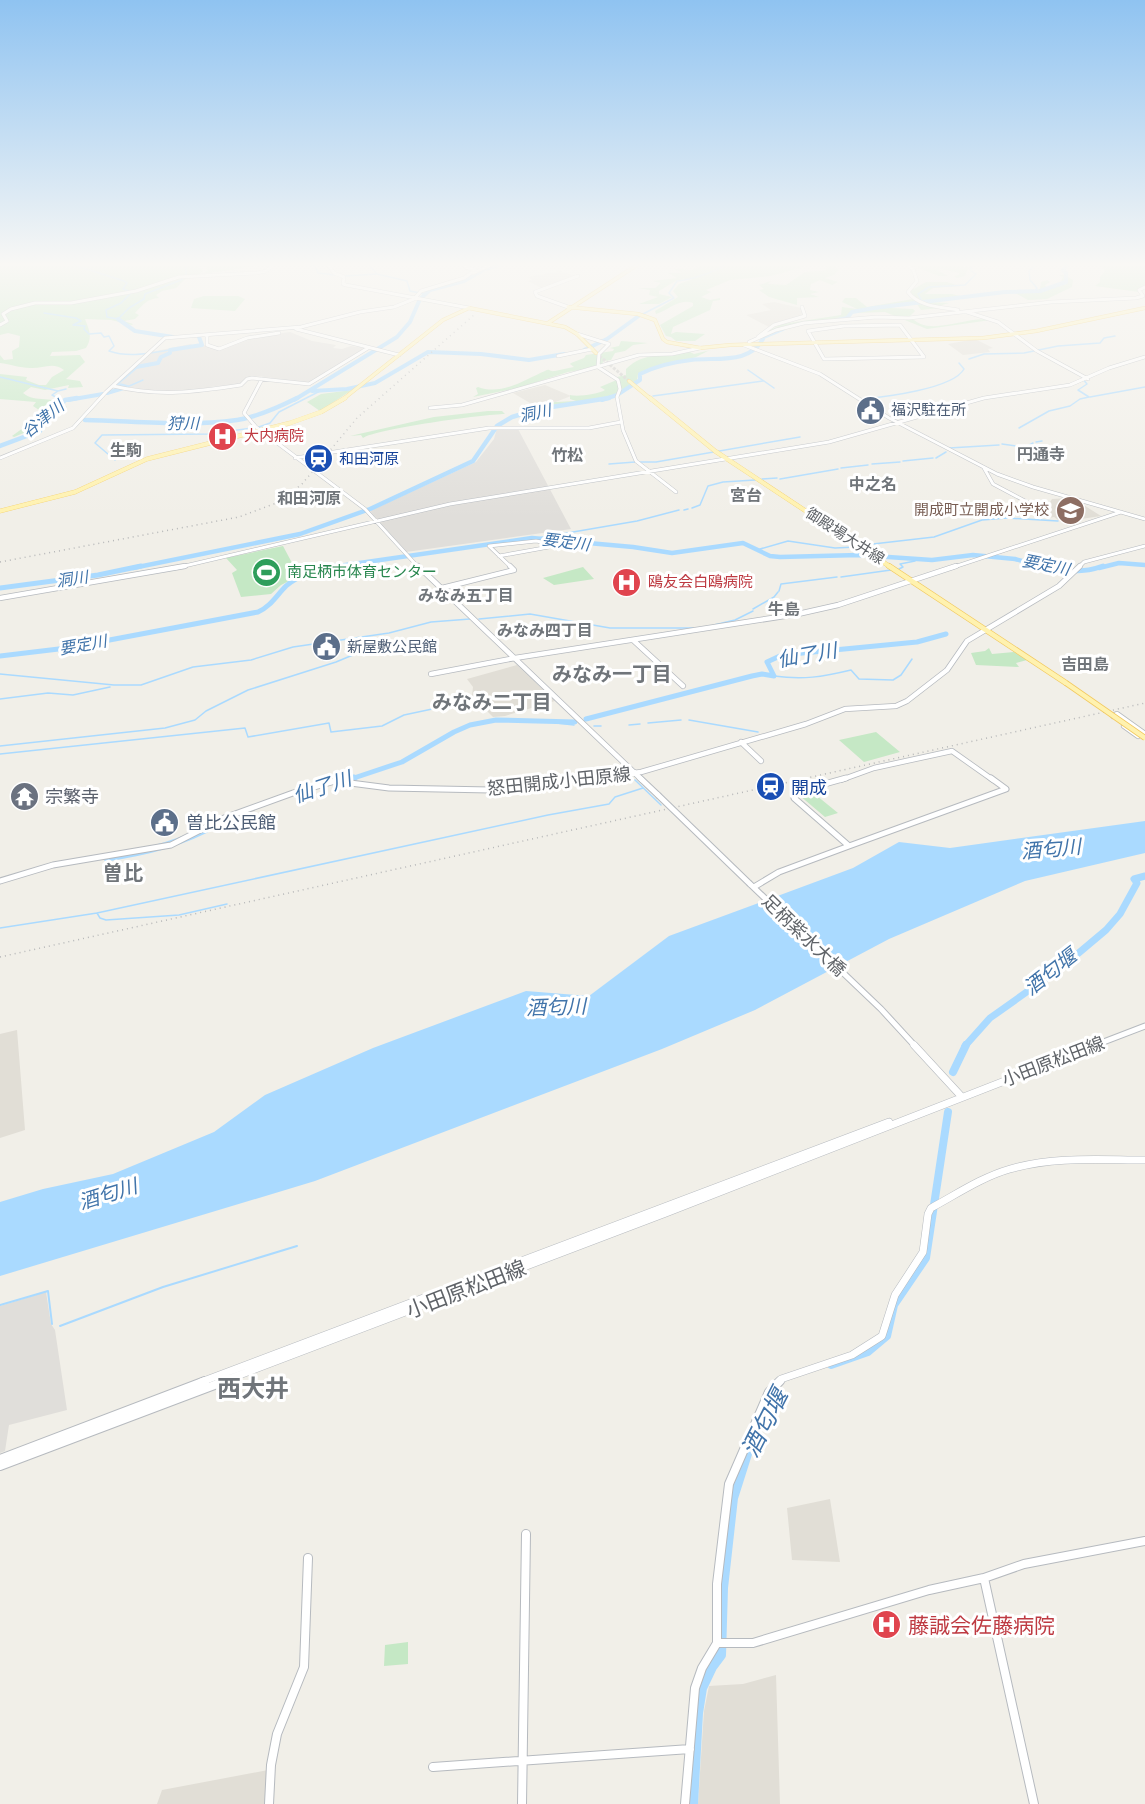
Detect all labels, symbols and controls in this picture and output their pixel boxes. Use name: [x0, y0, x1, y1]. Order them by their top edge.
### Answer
public building icon: 福沢駐在所: [854, 394, 886, 426]
water label: 谷津川: [18, 395, 69, 441]
water label: 洞川: [517, 400, 555, 426]
place label: 福沢駐在所: [891, 401, 966, 419]
water label: 狩川: [167, 414, 201, 433]
hospital icon: 大内病院: [207, 420, 239, 452]
place label: 大内病院: [244, 427, 304, 445]
district label: 生駒: [110, 441, 142, 460]
station icon: 和田河原: [302, 443, 334, 475]
district label: 円通寺: [1017, 445, 1065, 464]
district label: 竹松: [551, 446, 583, 465]
place label: 和田河原: [339, 450, 399, 468]
district label: 中之名: [849, 475, 897, 494]
district label: 宮台: [730, 486, 762, 505]
district label: 和田河原: [277, 489, 341, 508]
school or university icon: 開成町立開成小学校: [1054, 494, 1086, 526]
place label: 開成町立開成小学校: [914, 501, 1049, 519]
street label: 御殿場大井線: [802, 504, 888, 568]
water label: 要定川: [541, 530, 593, 555]
water label: 要定川: [1021, 551, 1073, 579]
sports icon: 南足柄市体育センター: [250, 556, 282, 588]
place label: 南足柄市体育センター: [287, 563, 437, 581]
hospital icon: 鴎友会白鴎病院: [611, 566, 643, 598]
water label: 洞川: [55, 567, 91, 591]
place label: 鴎友会白鴎病院: [648, 573, 753, 591]
district label: みなみ五丁目: [418, 586, 514, 605]
district label: 牛島: [768, 600, 800, 619]
district label: みなみ四丁目: [497, 621, 593, 640]
water label: 要定川: [58, 631, 110, 659]
public building icon: 新屋敷公民館: [310, 631, 342, 663]
place label: 新屋敷公民館: [347, 638, 437, 656]
water label: 仙了川: [775, 638, 841, 672]
district label: 吉田島: [1061, 655, 1109, 674]
district label: みなみ一丁目: [552, 662, 672, 686]
district label: みなみ二丁目: [432, 690, 552, 714]
street label: 怒田開成小田原線: [486, 763, 632, 799]
water label: 仙了川: [290, 766, 356, 808]
station icon: 開成: [754, 771, 786, 803]
place label: 開成: [791, 777, 827, 798]
temple icon: 宗繁寺: [8, 780, 40, 812]
place label: 宗繁寺: [45, 786, 99, 807]
public building icon: 曽比公民館: [149, 806, 181, 838]
place label: 曽比公民館: [186, 812, 276, 833]
water label: 酒匂川: [1020, 834, 1084, 864]
district label: 曽比: [103, 861, 143, 885]
street label: 足柄紫水大橋: [758, 890, 850, 980]
water label: 酒匂堰: [1019, 942, 1084, 1000]
water label: 酒匂川: [526, 994, 588, 1020]
street label: 小田原松田線: [999, 1032, 1107, 1090]
water label: 酒匂川: [76, 1173, 142, 1214]
street label: 小田原松田線: [403, 1255, 529, 1323]
district label: 西大井: [217, 1375, 289, 1403]
water label: 酒匂堰: [736, 1381, 796, 1461]
hospital icon: 藤誠会佐藤病院: [871, 1609, 903, 1641]
place label: 藤誠会佐藤病院: [908, 1613, 1055, 1638]

